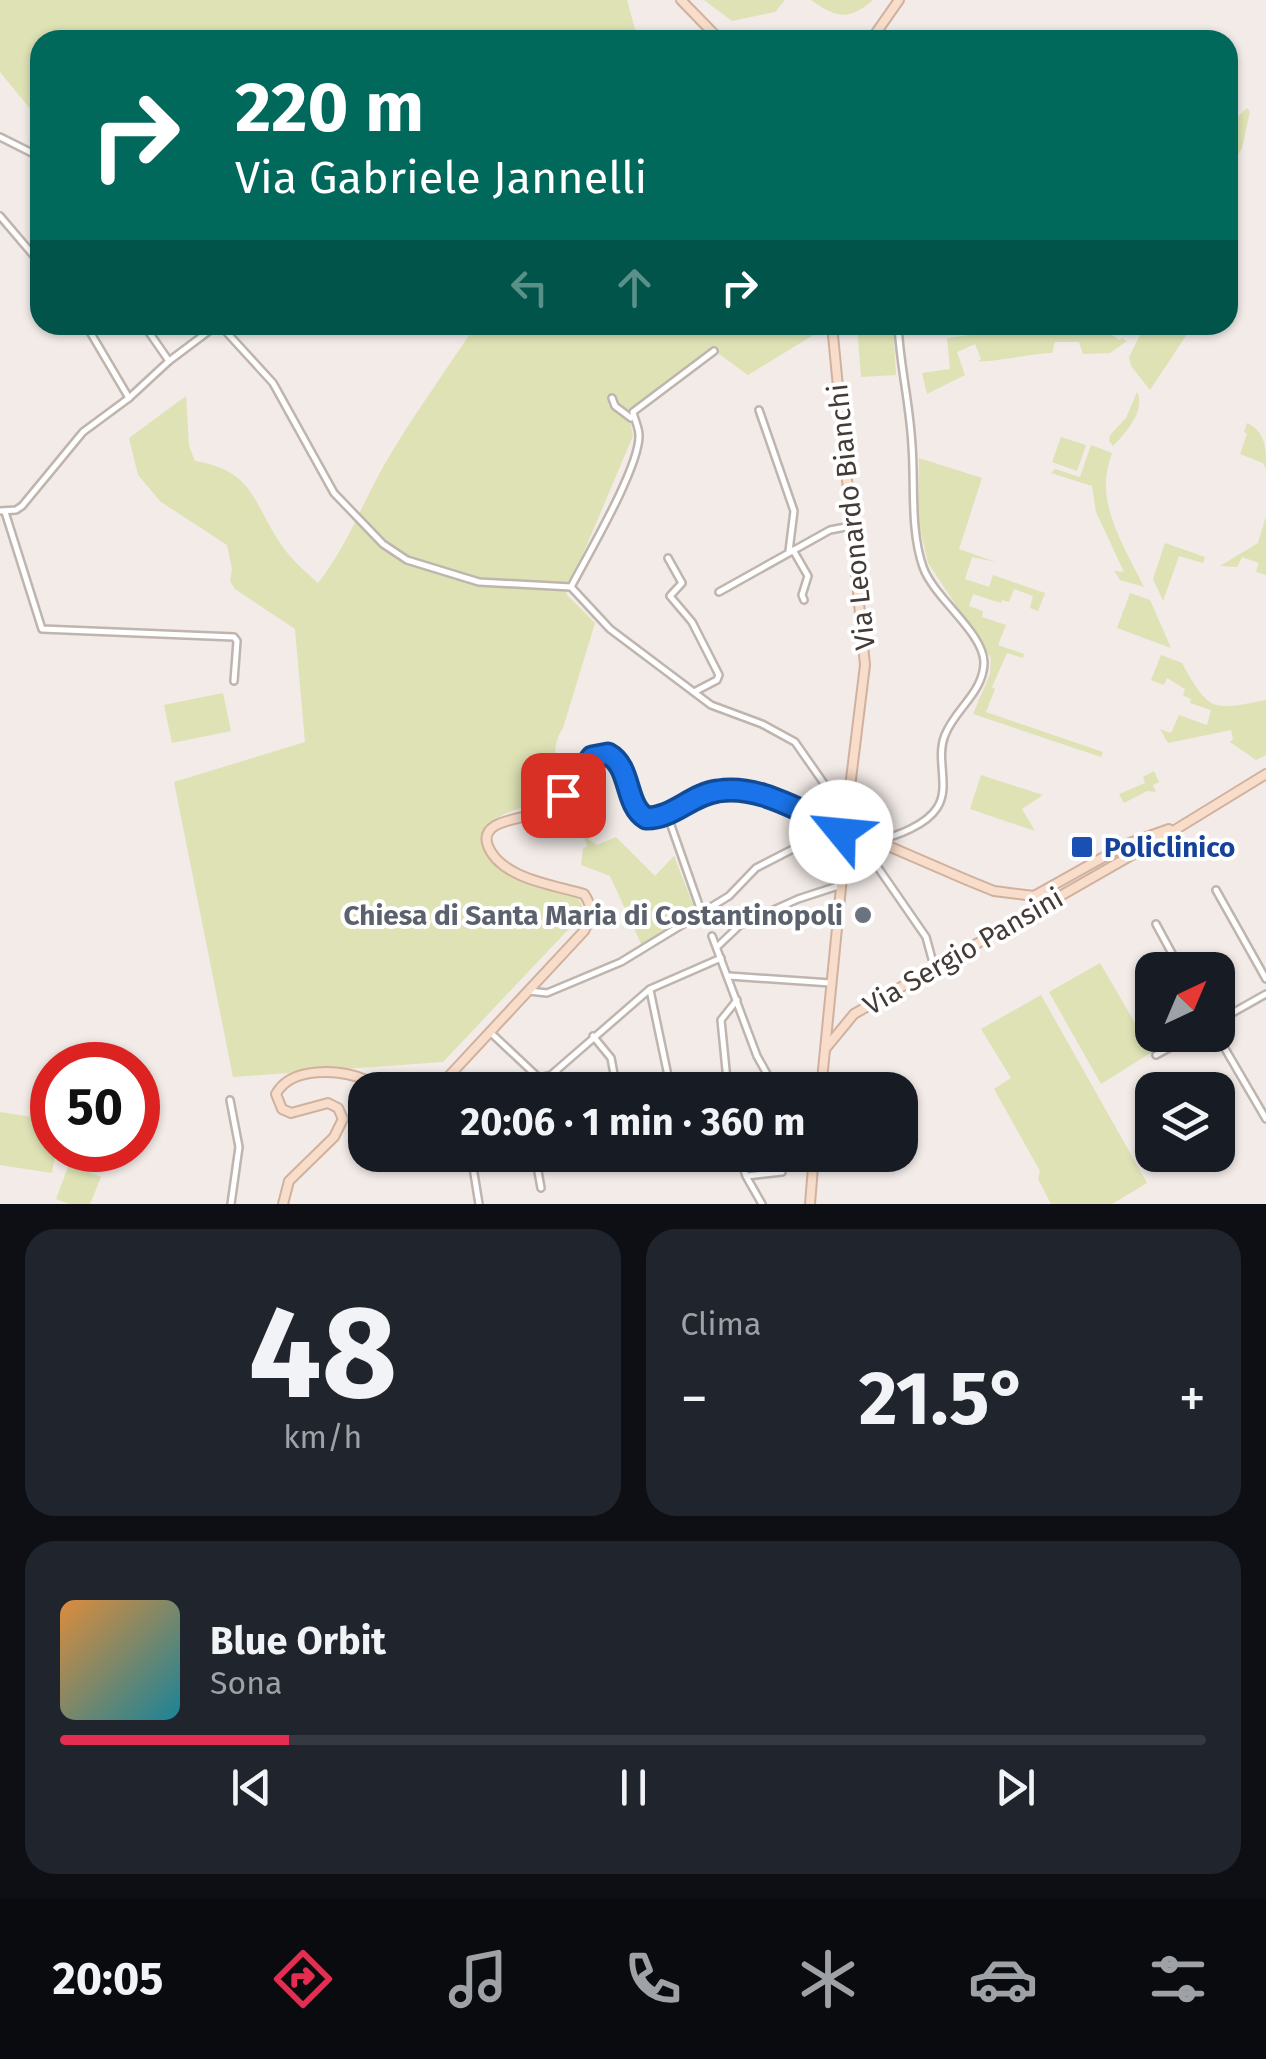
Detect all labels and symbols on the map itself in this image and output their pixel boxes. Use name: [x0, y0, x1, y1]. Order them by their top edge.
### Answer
street label: Via Leonardo Bianchi: [821, 382, 882, 652]
pin: [521, 753, 606, 838]
position arrow: [789, 780, 893, 884]
place label: Policlinico: [1104, 831, 1235, 864]
marker: Policlinico: [1069, 834, 1095, 860]
street label: Via Sergio Pansini: [858, 881, 1069, 1022]
place label: Chiesa di Santa Maria di Costantinopoli: [343, 899, 843, 932]
marker: Chiesa di Santa Maria di Costantinopoli: [852, 904, 874, 926]
north arrow: [1135, 952, 1235, 1052]
speed limit sign: 50: [30, 1042, 160, 1172]

